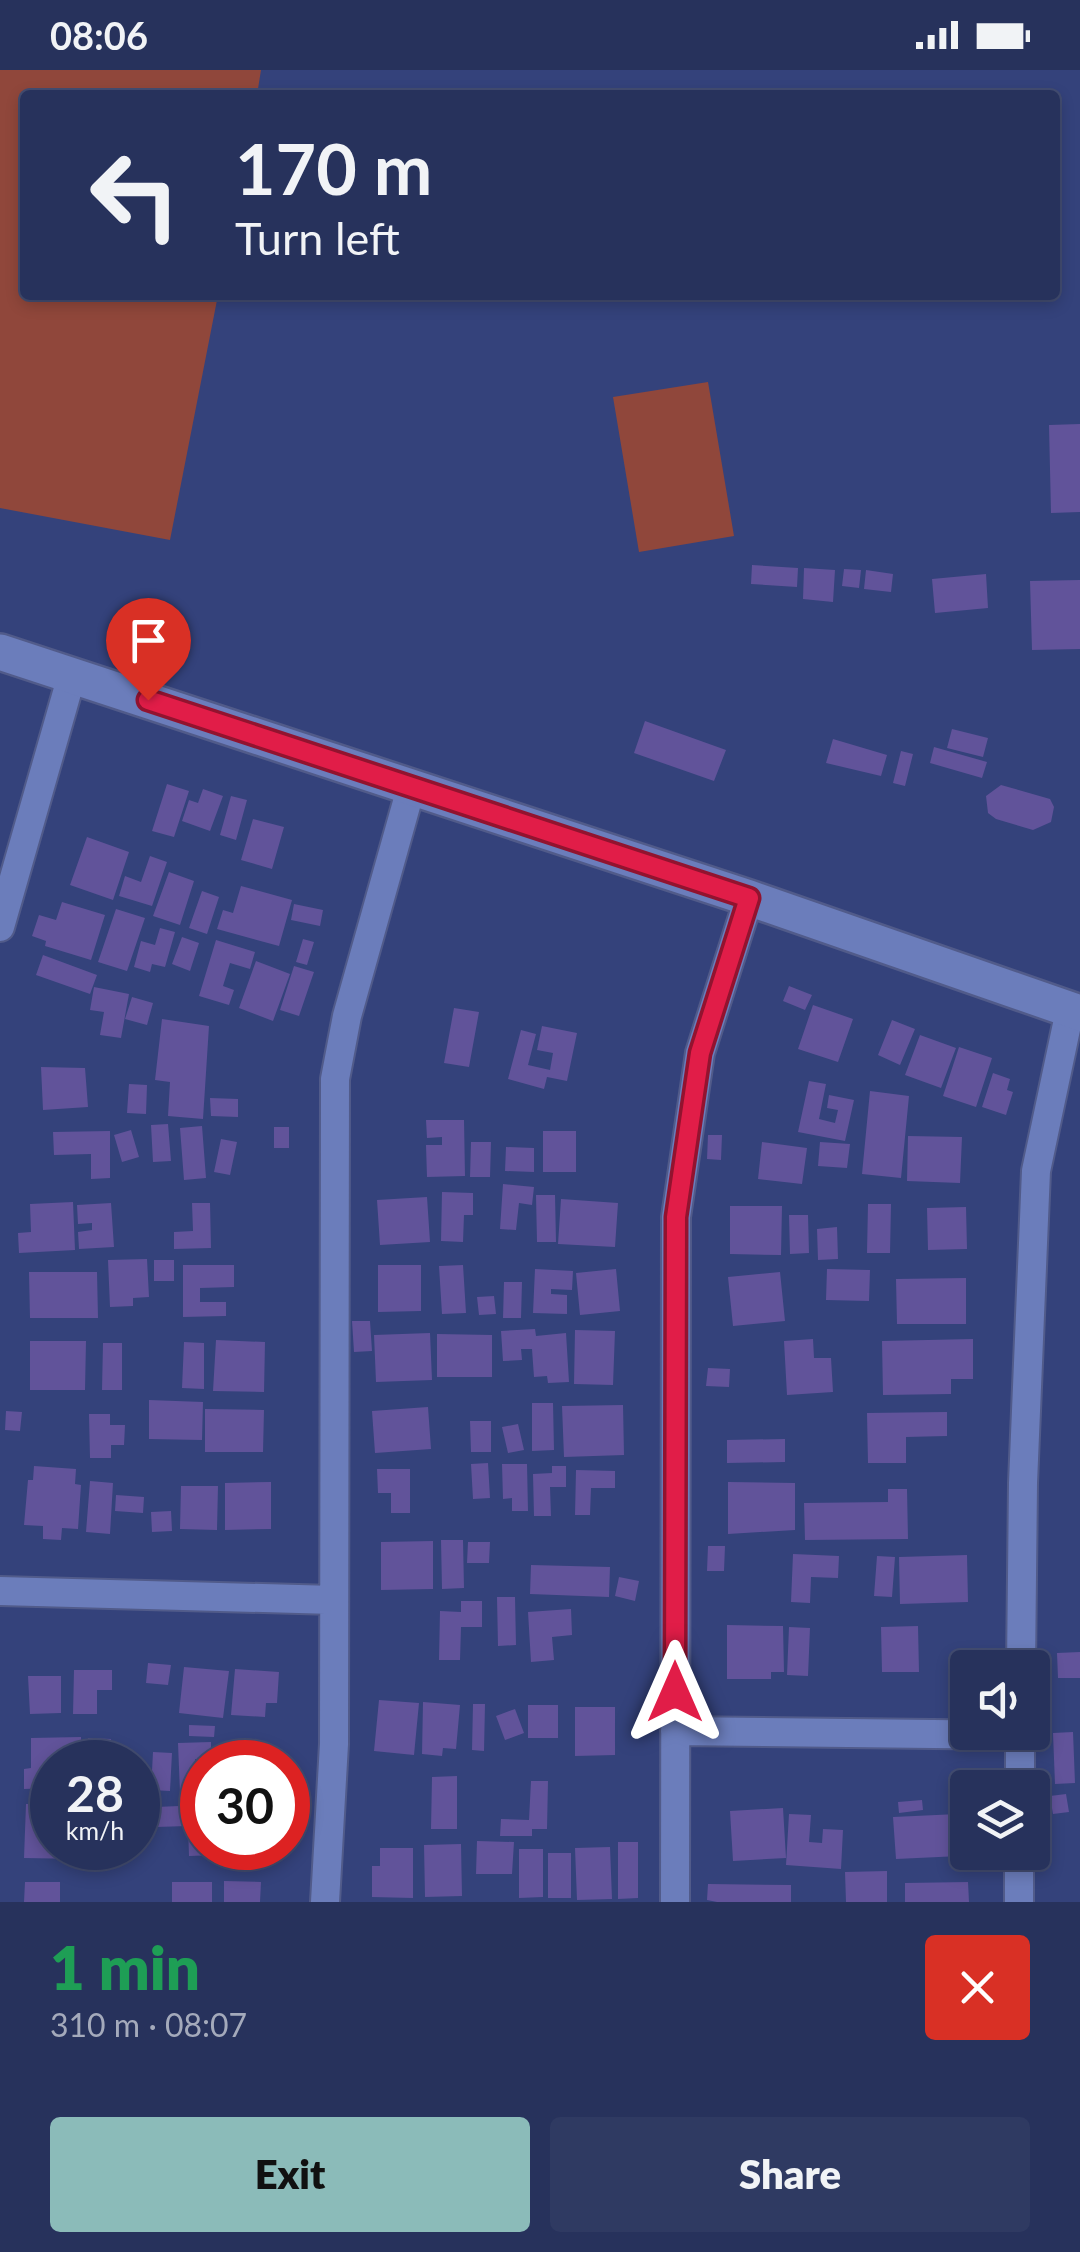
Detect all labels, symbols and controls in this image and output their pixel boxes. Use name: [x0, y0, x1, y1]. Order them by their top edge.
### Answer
text: 08:06: [50, 12, 148, 58]
text: 170 m: [235, 126, 432, 210]
icon: left: [70, 130, 200, 260]
text: Turn left: [235, 211, 400, 265]
pin: [106, 598, 191, 701]
icon: arrive: [121, 613, 176, 668]
position arrow: [623, 1640, 727, 1744]
map controls: [950, 1650, 1050, 1870]
button: sound: [950, 1650, 1050, 1750]
speed limit sign: 30: [180, 1740, 310, 1870]
text: 28: [66, 1763, 124, 1823]
button: layers: [950, 1770, 1050, 1870]
text: km/h: [66, 1815, 124, 1845]
text: 1 min: [50, 1931, 200, 2003]
button: close: [925, 1935, 1030, 2040]
text: 310 m · 08:07: [50, 2005, 247, 2044]
button: Exit: [50, 2117, 530, 2232]
button: Share: [550, 2117, 1030, 2232]

